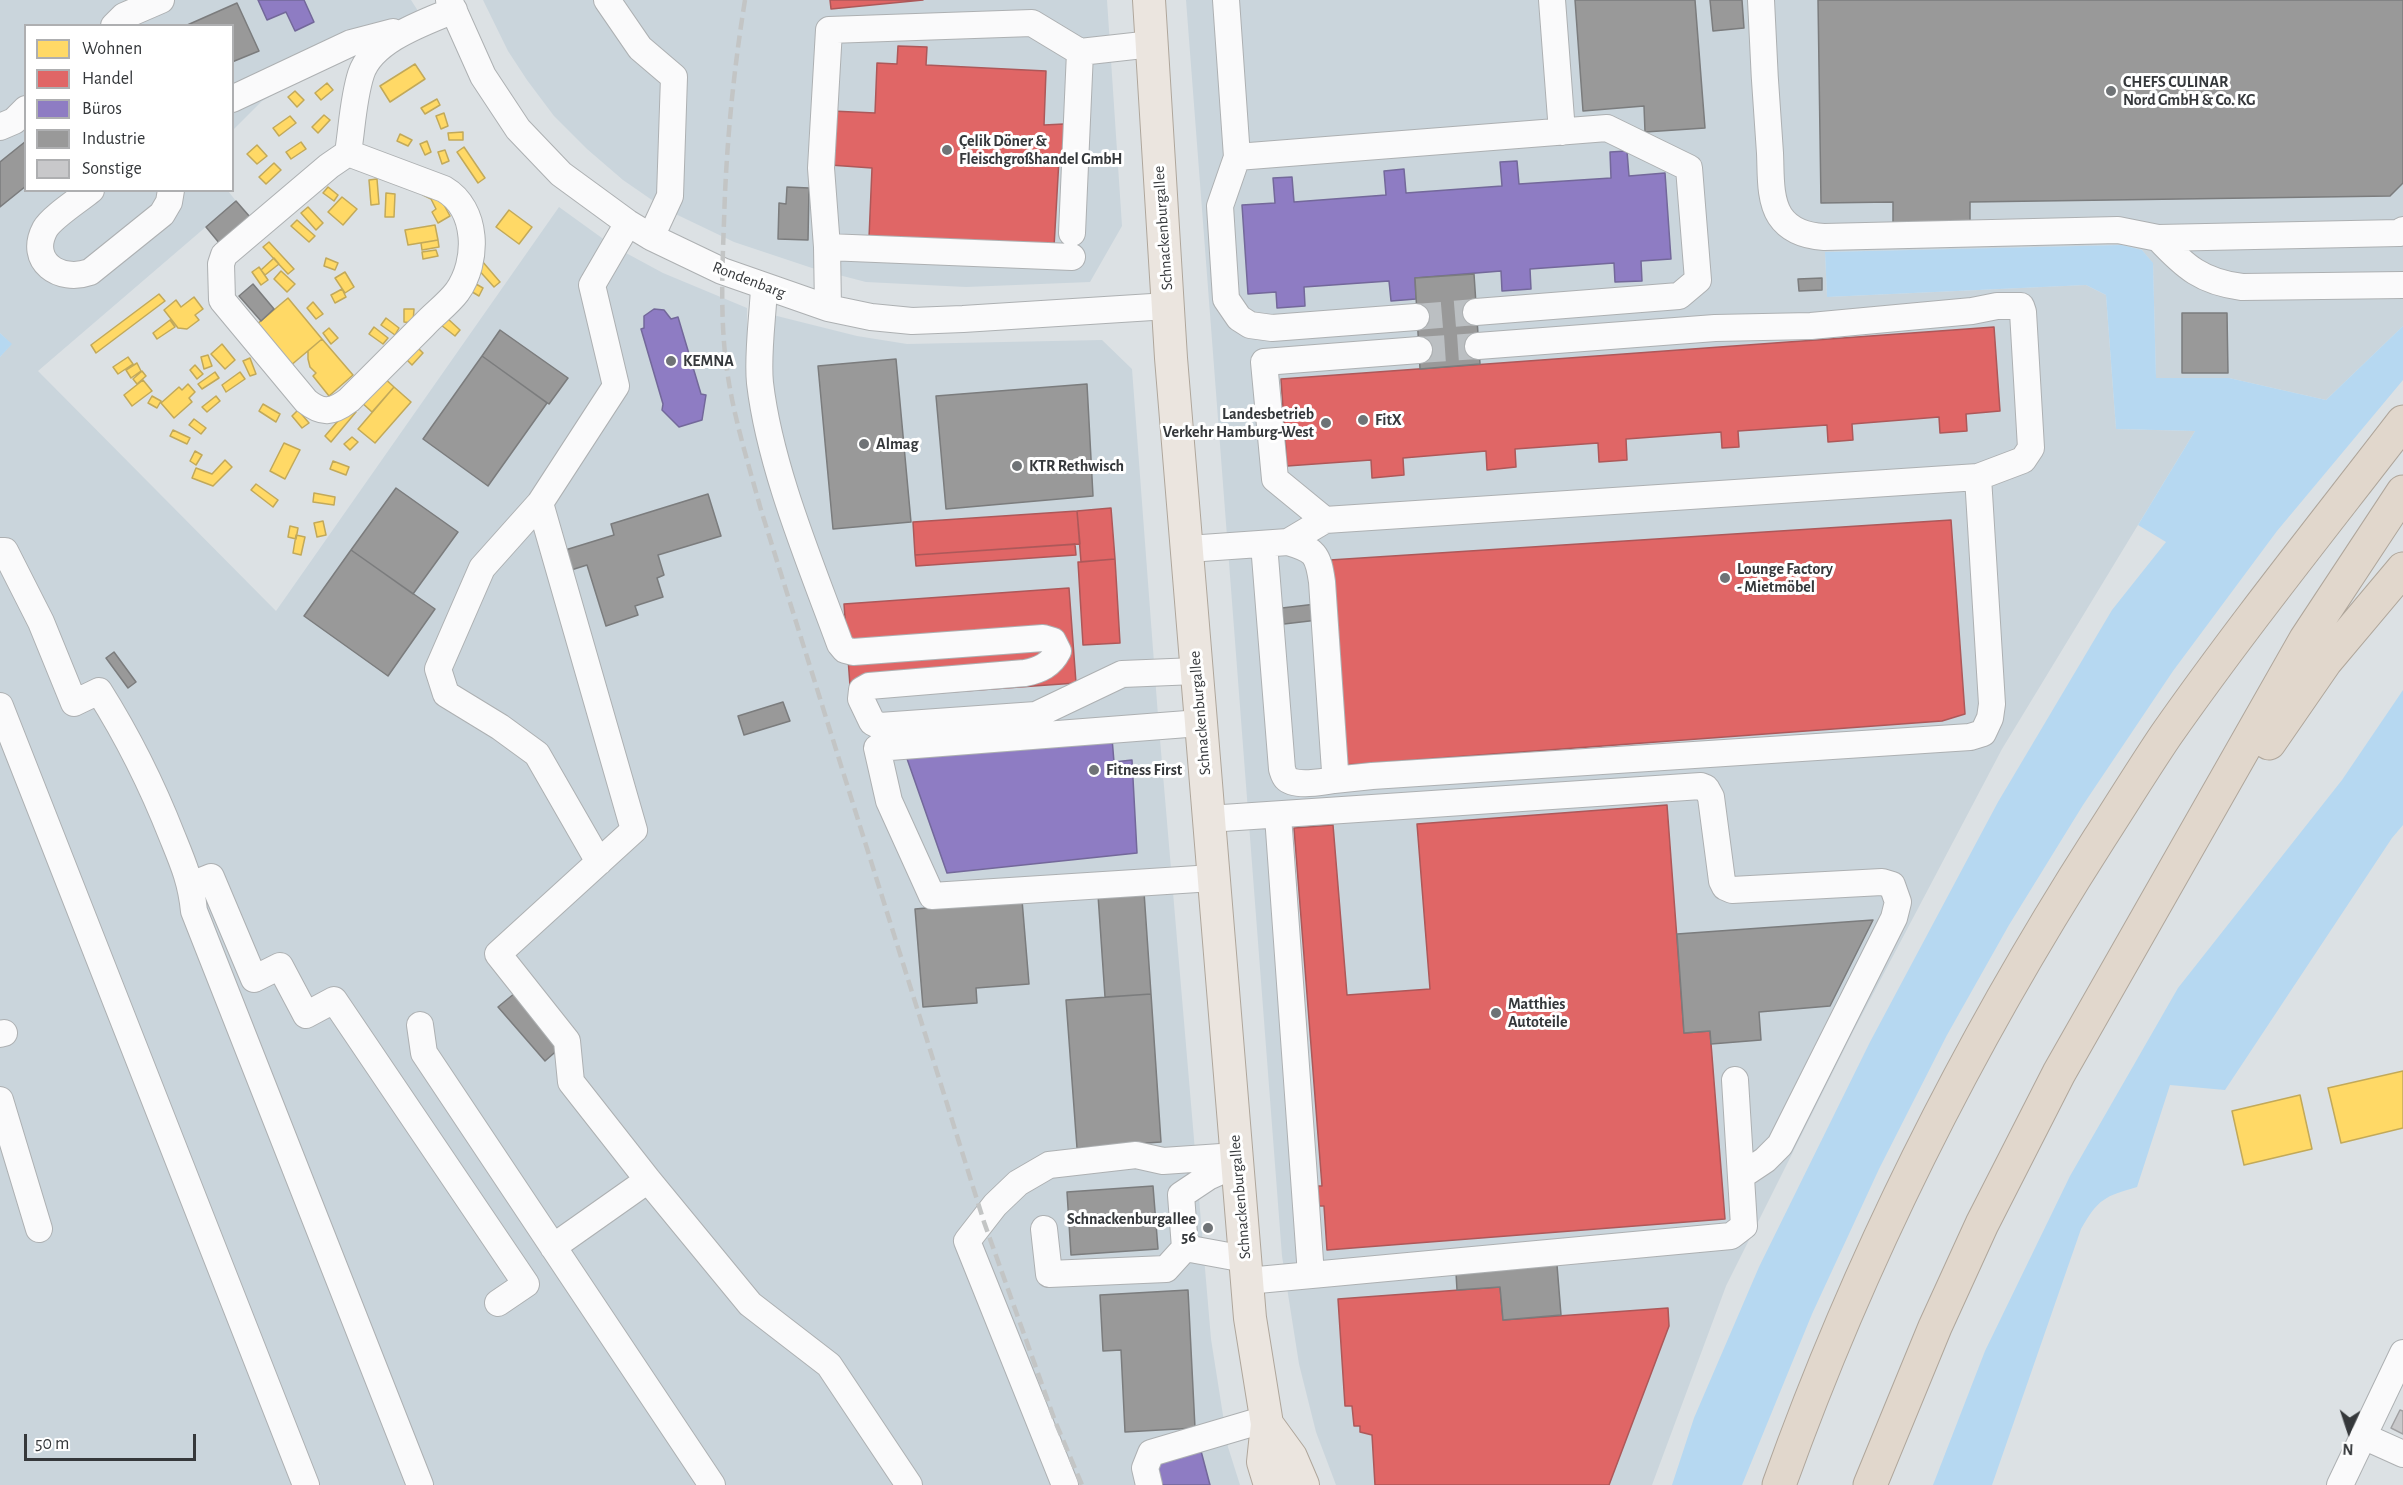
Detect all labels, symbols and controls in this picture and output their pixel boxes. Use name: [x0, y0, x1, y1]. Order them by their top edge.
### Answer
legend: [24, 24, 234, 192]
text: Wohnen: [82, 40, 142, 58]
text: Handel: [82, 70, 133, 88]
place label: CHEFS CULINAR Nord GmbH & Co. KG: [2123, 72, 2256, 110]
marker: CHEFS CULINAR Nord GmbH & Co. KG: [2104, 84, 2118, 98]
text: Büros: [82, 100, 122, 118]
text: Industrie: [82, 130, 145, 148]
place label: Çelik Döner & Fleischgroßhandel GmbH: [959, 131, 1122, 169]
marker: Çelik Döner & Fleischgroßhandel GmbH: [940, 143, 954, 157]
text: Sonstige: [82, 160, 142, 178]
street label: Schnackenburgallee: [1149, 165, 1177, 291]
street label: Rondenbarg: [710, 257, 788, 303]
place label: KEMNA: [683, 351, 734, 371]
marker: KEMNA: [664, 354, 678, 368]
place label: Landesbetrieb Verkehr Hamburg-West: [1163, 404, 1314, 442]
place label: FitX: [1375, 410, 1402, 430]
marker: FitX: [1356, 413, 1370, 427]
marker: Landesbetrieb Verkehr Hamburg-West: [1319, 416, 1333, 430]
place label: Almag: [876, 434, 919, 454]
marker: Almag: [857, 437, 871, 451]
place label: KTR Rethwisch: [1029, 456, 1124, 476]
marker: KTR Rethwisch: [1010, 459, 1024, 473]
place label: Lounge Factory - Mietmöbel: [1737, 559, 1833, 597]
marker: Lounge Factory - Mietmöbel: [1718, 571, 1732, 585]
street label: Schnackenburgallee: [1185, 650, 1215, 776]
place label: Fitness First: [1106, 760, 1182, 780]
marker: Fitness First: [1087, 763, 1101, 777]
place label: Matthies Autoteile: [1508, 994, 1568, 1032]
marker: Matthies Autoteile: [1489, 1006, 1503, 1020]
street label: Schnackenburgallee: [1225, 1134, 1255, 1260]
place label: Schnackenburgallee 56: [1067, 1209, 1196, 1247]
marker: Schnackenburgallee 56: [1201, 1221, 1215, 1235]
north arrow: [2319, 1401, 2379, 1461]
scale bar: [27, 1422, 200, 1460]
text: 50 m: [35, 1435, 69, 1453]
text: N: [2342, 1441, 2354, 1457]

